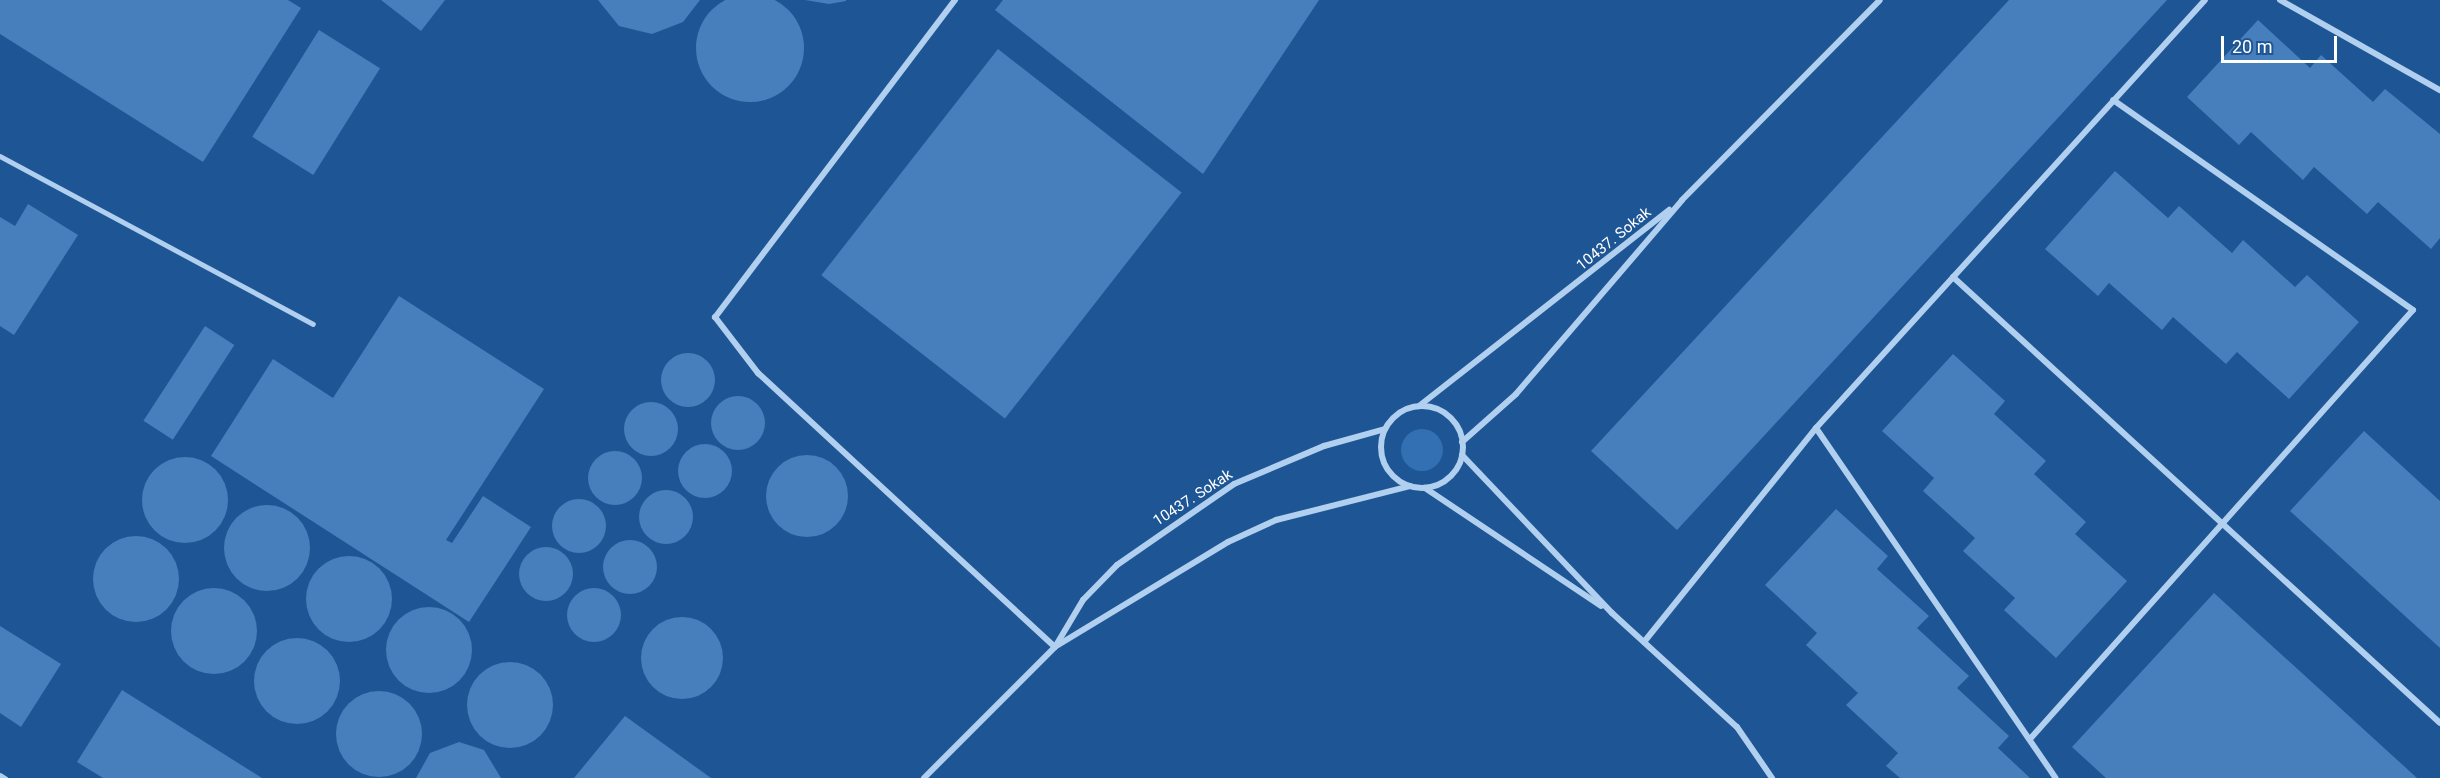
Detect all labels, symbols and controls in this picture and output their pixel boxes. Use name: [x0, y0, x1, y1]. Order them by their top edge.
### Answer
scale bar: [2224, 24, 2340, 62]
text: 20 m: [2232, 36, 2272, 57]
street label: 10437. Sokak: [1573, 203, 1655, 275]
street label: 10437. Sokak: [1150, 466, 1236, 530]

